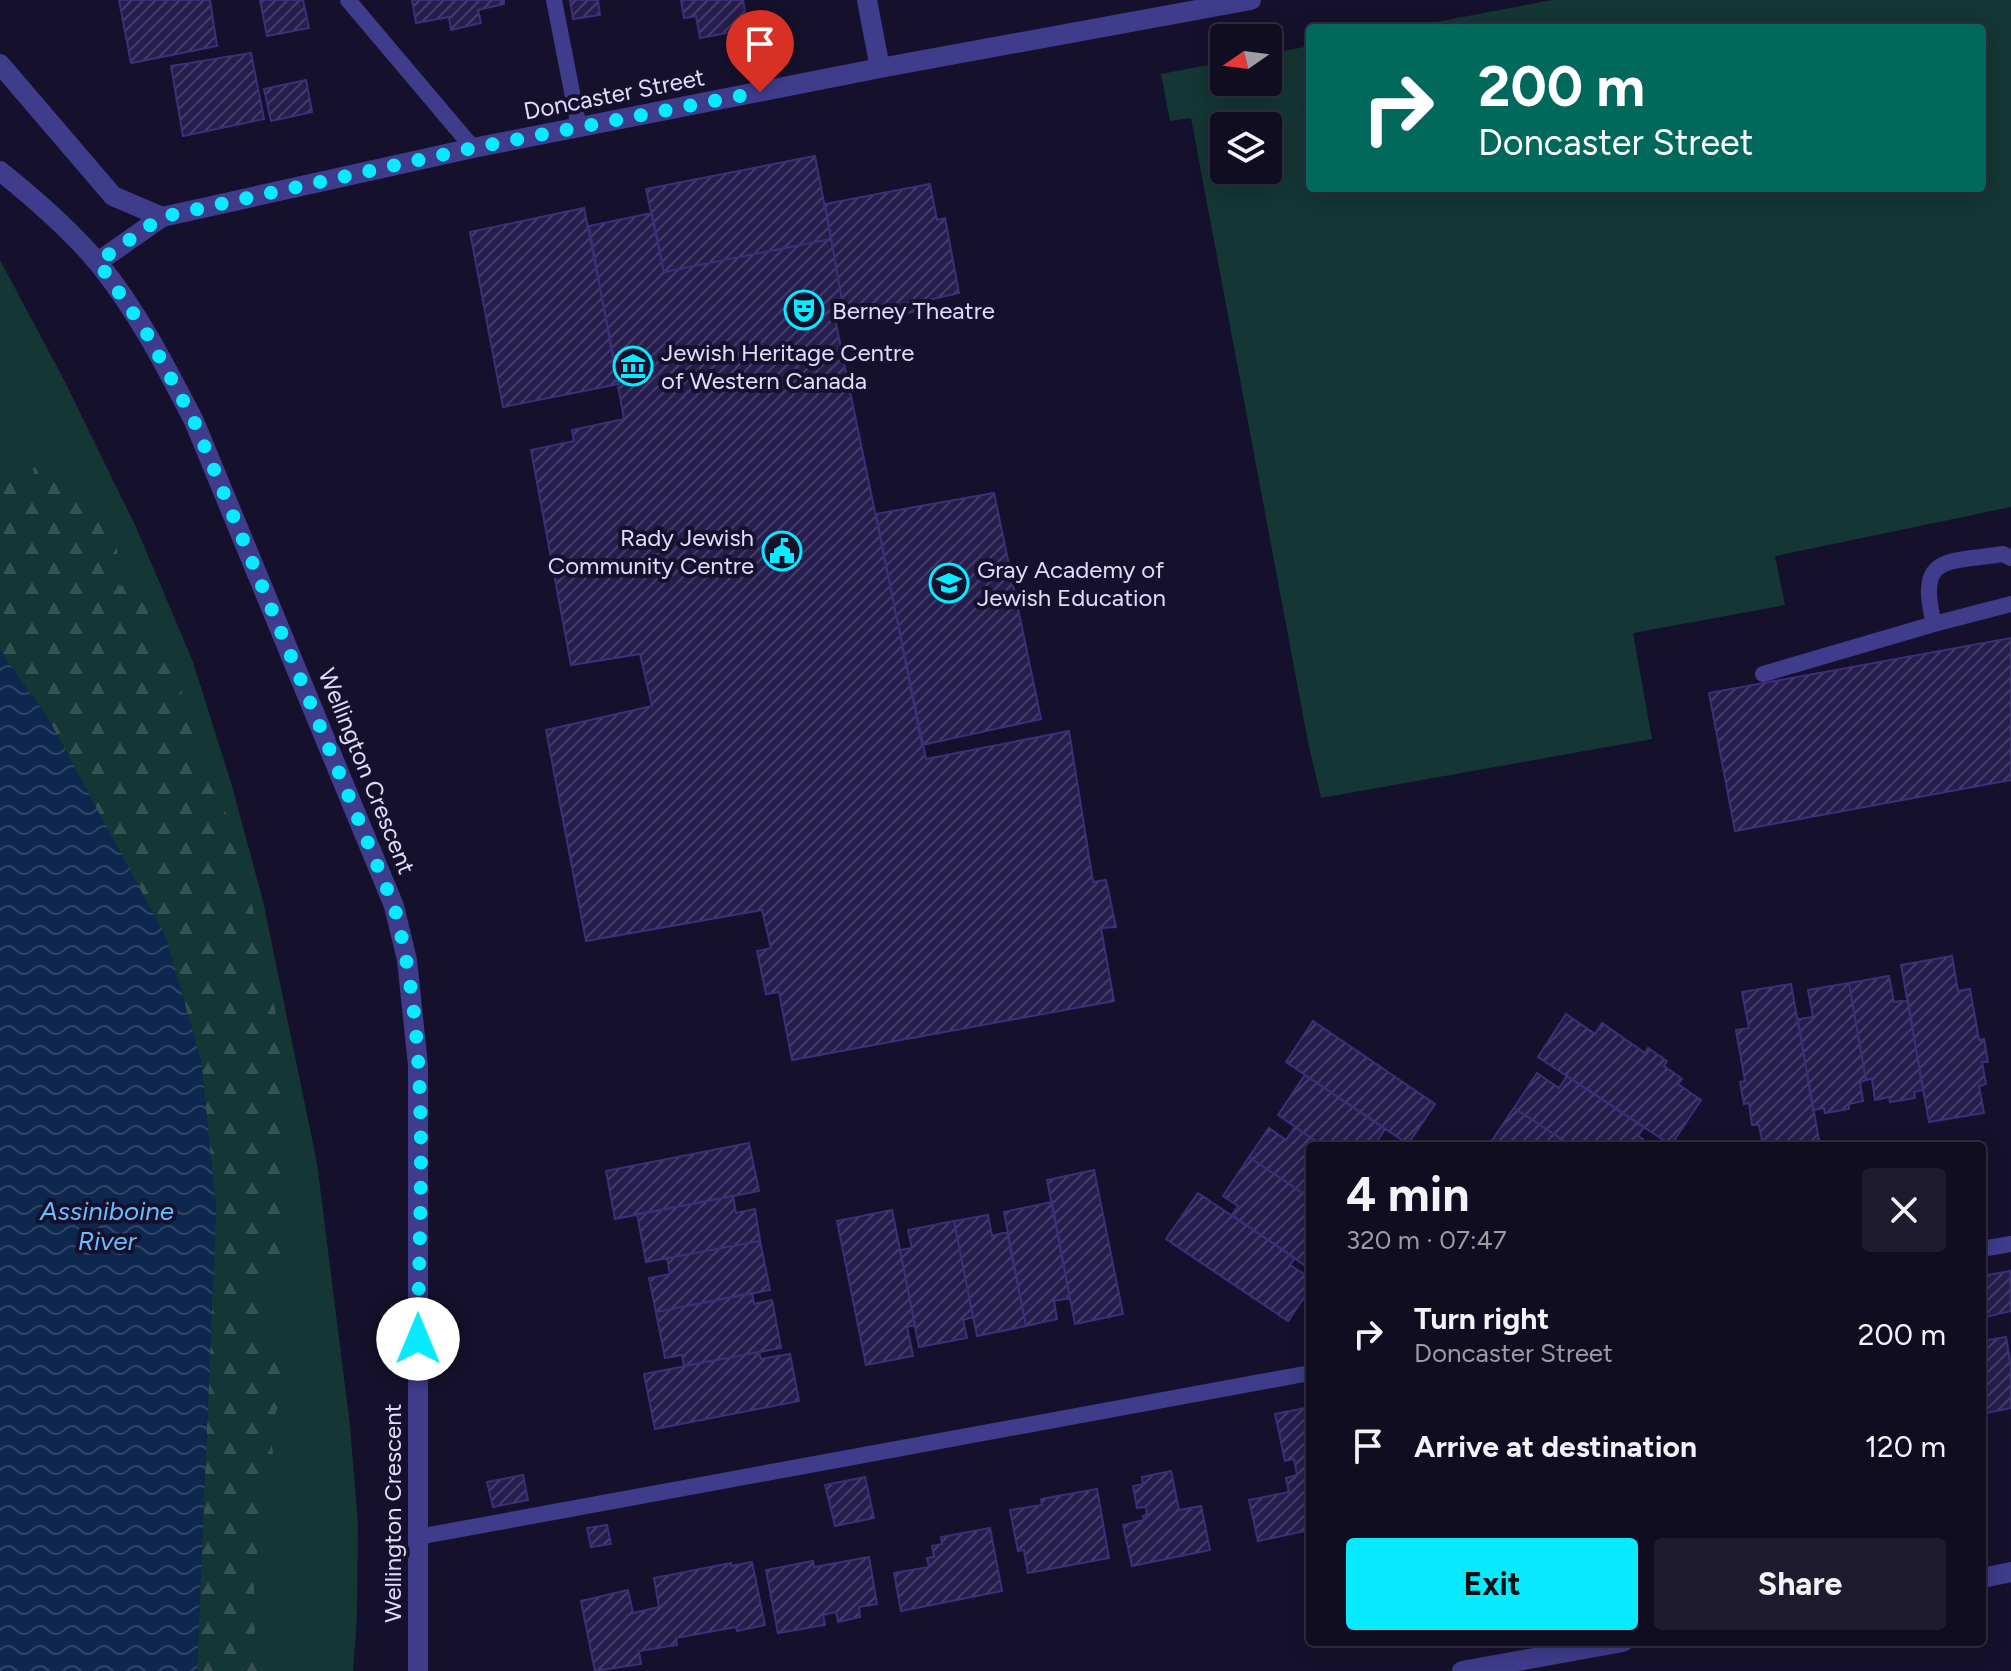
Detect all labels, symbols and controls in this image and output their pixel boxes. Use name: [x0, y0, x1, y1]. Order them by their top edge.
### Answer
pin: [726, 10, 794, 92]
icon: arrive: [738, 22, 782, 66]
north arrow: [1210, 24, 1282, 96]
map controls: [1210, 24, 1282, 184]
text: 200 m: [1478, 53, 1645, 120]
icon: right: [1346, 56, 1450, 160]
street label: Doncaster Street: [521, 62, 707, 126]
button: layers: [1210, 112, 1282, 184]
text: Doncaster Street: [1478, 121, 1753, 164]
theatre icon: Berney Theatre: [783, 289, 825, 331]
place label: Berney Theatre: [832, 296, 995, 325]
place label: Jewish Heritage Centre of Western Canada: [661, 338, 914, 395]
museum icon: Jewish Heritage Centre of Western Canada: [612, 345, 654, 387]
place label: Rady Jewish Community Centre: [548, 523, 754, 580]
public building icon: Rady Jewish Community Centre: [761, 530, 803, 572]
place label: Gray Academy of Jewish Education: [977, 555, 1166, 612]
school or university icon: Gray Academy of Jewish Education: [928, 562, 970, 604]
street label: Wellington Crescent: [312, 664, 422, 878]
text: 4 min: [1346, 1165, 1470, 1223]
button: close: [1862, 1168, 1946, 1252]
water label: Assiniboine River: [39, 1195, 174, 1257]
text: 320 m · 07:47: [1346, 1224, 1507, 1256]
position arrow: [376, 1297, 460, 1381]
text: Turn right: [1414, 1300, 1549, 1337]
icon: right: [1346, 1312, 1390, 1356]
text: 200 m: [1858, 1316, 1946, 1353]
text: Doncaster Street: [1414, 1337, 1613, 1369]
street label: Wellington Crescent: [378, 1403, 407, 1623]
icon: arrive: [1346, 1424, 1390, 1468]
text: Arrive at destination: [1414, 1428, 1697, 1465]
text: 120 m: [1865, 1428, 1946, 1465]
button: Exit: [1346, 1538, 1638, 1630]
button: Share: [1654, 1538, 1946, 1630]

